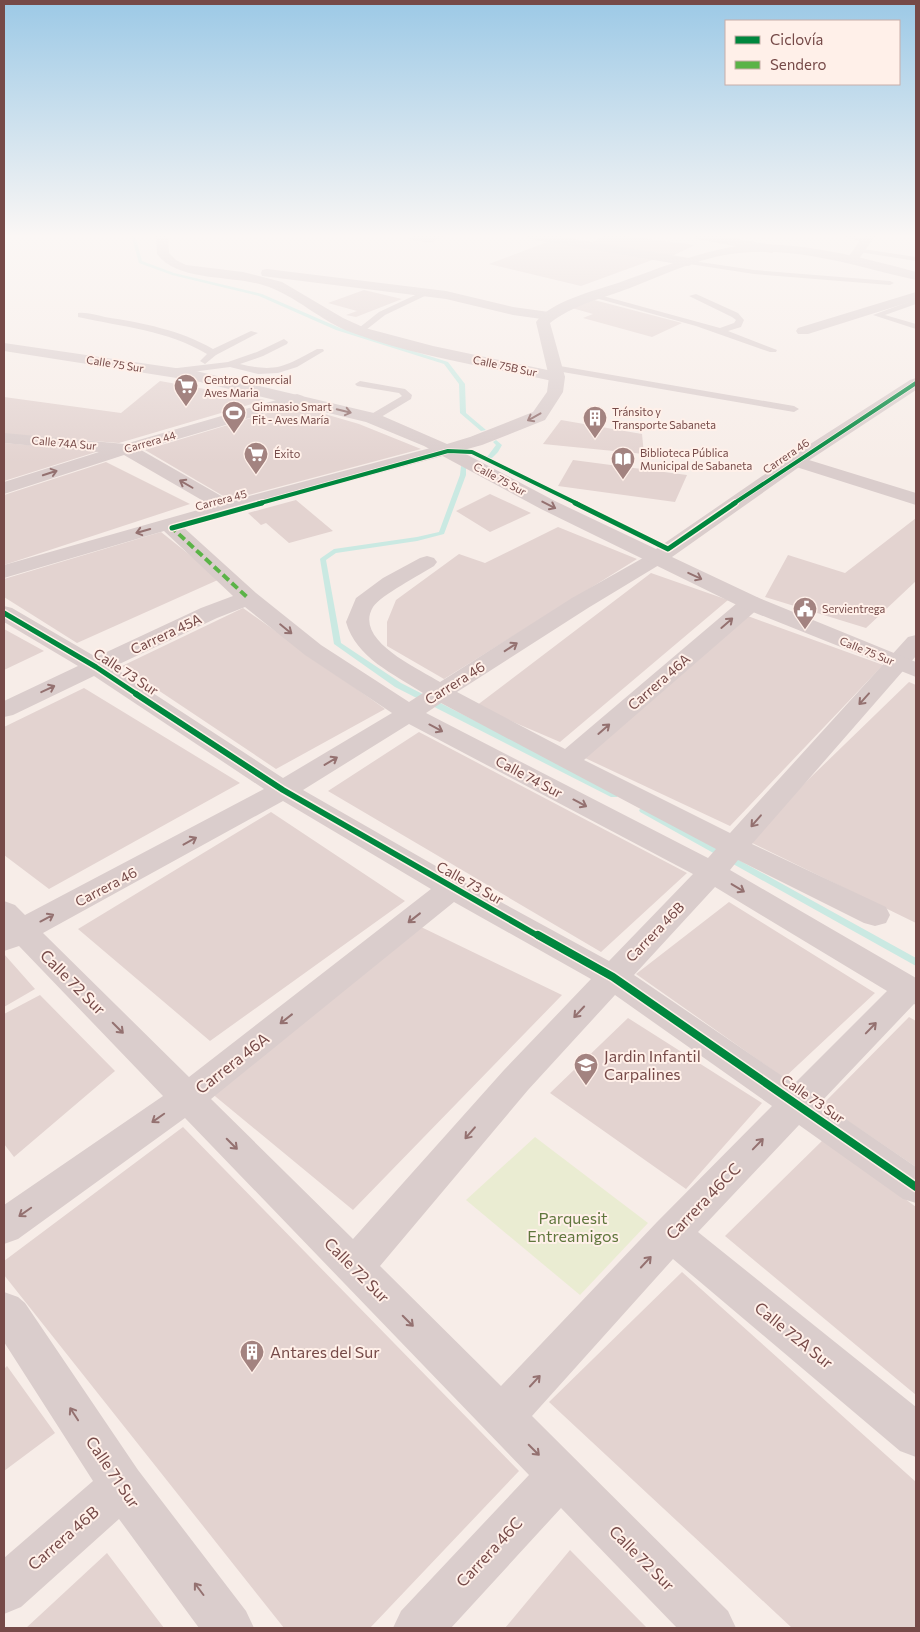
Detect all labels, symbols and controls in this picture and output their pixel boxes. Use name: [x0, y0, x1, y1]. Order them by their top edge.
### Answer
legend: [725, 20, 900, 85]
text: Ciclovía: [770, 30, 823, 48]
text: Sendero: [770, 55, 827, 73]
street label: Calle 75B Sur: [472, 352, 539, 379]
street label: Calle 75 Sur: [85, 353, 145, 375]
supermarket icon: Centro Comercial Aves Maria: [173, 373, 199, 407]
place label: Centro Comercial Aves Maria: [204, 373, 292, 399]
sports icon: Gimnasio Smart Fit - Aves María: [221, 400, 247, 434]
place label: Gimnasio Smart Fit - Aves María: [252, 400, 332, 426]
building icon: Tránsito y Transporte Sabaneta: [582, 405, 608, 439]
place label: Tránsito y Transporte Sabaneta: [612, 405, 716, 431]
one-way arrow: [335, 407, 351, 416]
one-way arrow: [526, 412, 541, 422]
street label: Carrera 44: [123, 428, 178, 455]
street label: Calle 74A Sur: [31, 433, 98, 452]
street label: Carrera 46: [760, 435, 812, 476]
supermarket icon: Éxito: [243, 441, 269, 475]
place label: Éxito: [274, 446, 301, 460]
library icon: Biblioteca Pública Municipal de Sabaneta: [610, 446, 636, 480]
place label: Biblioteca Pública Municipal de Sabaneta: [640, 446, 752, 472]
street label: Calle 75 Sur: [472, 459, 529, 498]
one-way arrow: [42, 468, 58, 478]
one-way arrow: [179, 479, 194, 488]
street label: Carrera 45: [194, 486, 248, 513]
one-way arrow: [541, 500, 556, 510]
one-way arrow: [136, 527, 152, 537]
one-way arrow: [687, 572, 702, 581]
public building icon: Servientrega: [792, 596, 818, 630]
place label: Servientrega: [822, 602, 885, 615]
street label: Carrera 45A: [128, 610, 204, 657]
one-way arrow: [720, 618, 733, 629]
one-way arrow: [279, 623, 292, 634]
street label: Calle 75 Sur: [838, 634, 897, 668]
one-way arrow: [504, 642, 518, 653]
street label: Calle 73 Sur: [91, 644, 162, 699]
street label: Carrera 46A: [624, 650, 694, 713]
street label: Carrera 46: [422, 657, 488, 708]
one-way arrow: [40, 684, 55, 693]
one-way arrow: [858, 693, 870, 706]
one-way arrow: [428, 723, 443, 733]
one-way arrow: [597, 724, 610, 735]
street label: Calle 74 Sur: [493, 752, 566, 801]
one-way arrow: [324, 755, 338, 765]
one-way arrow: [572, 798, 587, 808]
one-way arrow: [751, 814, 762, 827]
one-way arrow: [183, 836, 198, 846]
street label: Calle 73 Sur: [434, 857, 507, 908]
street label: Carrera 46: [72, 863, 140, 910]
one-way arrow: [731, 883, 745, 893]
street label: Carrera 46B: [622, 898, 687, 965]
one-way arrow: [39, 913, 54, 922]
one-way arrow: [408, 913, 421, 924]
street label: Calle 72 Sur: [37, 945, 110, 1019]
one-way arrow: [573, 1006, 585, 1019]
one-way arrow: [280, 1014, 293, 1025]
one-way arrow: [112, 1022, 124, 1034]
one-way arrow: [865, 1022, 877, 1034]
street label: Carrera 46A: [191, 1028, 272, 1097]
place label: Jardin Infantil Carpalines: [604, 1046, 701, 1083]
school or university icon: Jardin Infantil Carpalines: [573, 1052, 599, 1086]
street label: Calle 73 Sur: [778, 1070, 849, 1127]
one-way arrow: [151, 1113, 165, 1123]
one-way arrow: [465, 1126, 476, 1139]
one-way arrow: [226, 1137, 238, 1149]
one-way arrow: [752, 1138, 764, 1151]
street label: Carrera 46CC: [661, 1158, 744, 1243]
one-way arrow: [18, 1207, 32, 1217]
park label: Parquesit Entreamigos: [527, 1208, 619, 1245]
street label: Calle 72 Sur: [321, 1233, 394, 1307]
one-way arrow: [640, 1255, 652, 1268]
street label: Calle 72A Sur: [751, 1297, 838, 1372]
one-way arrow: [402, 1315, 414, 1328]
building icon: Antares del Sur: [239, 1339, 265, 1373]
place label: Antares del Sur: [270, 1342, 380, 1361]
one-way arrow: [529, 1374, 541, 1387]
one-way arrow: [69, 1408, 79, 1422]
street label: Calle 71 Sur: [83, 1432, 145, 1512]
one-way arrow: [528, 1443, 540, 1455]
street label: Carrera 46B: [23, 1502, 102, 1574]
street label: Carrera 46C: [452, 1513, 526, 1590]
street label: Calle 72 Sur: [606, 1521, 679, 1595]
one-way arrow: [194, 1583, 205, 1596]

